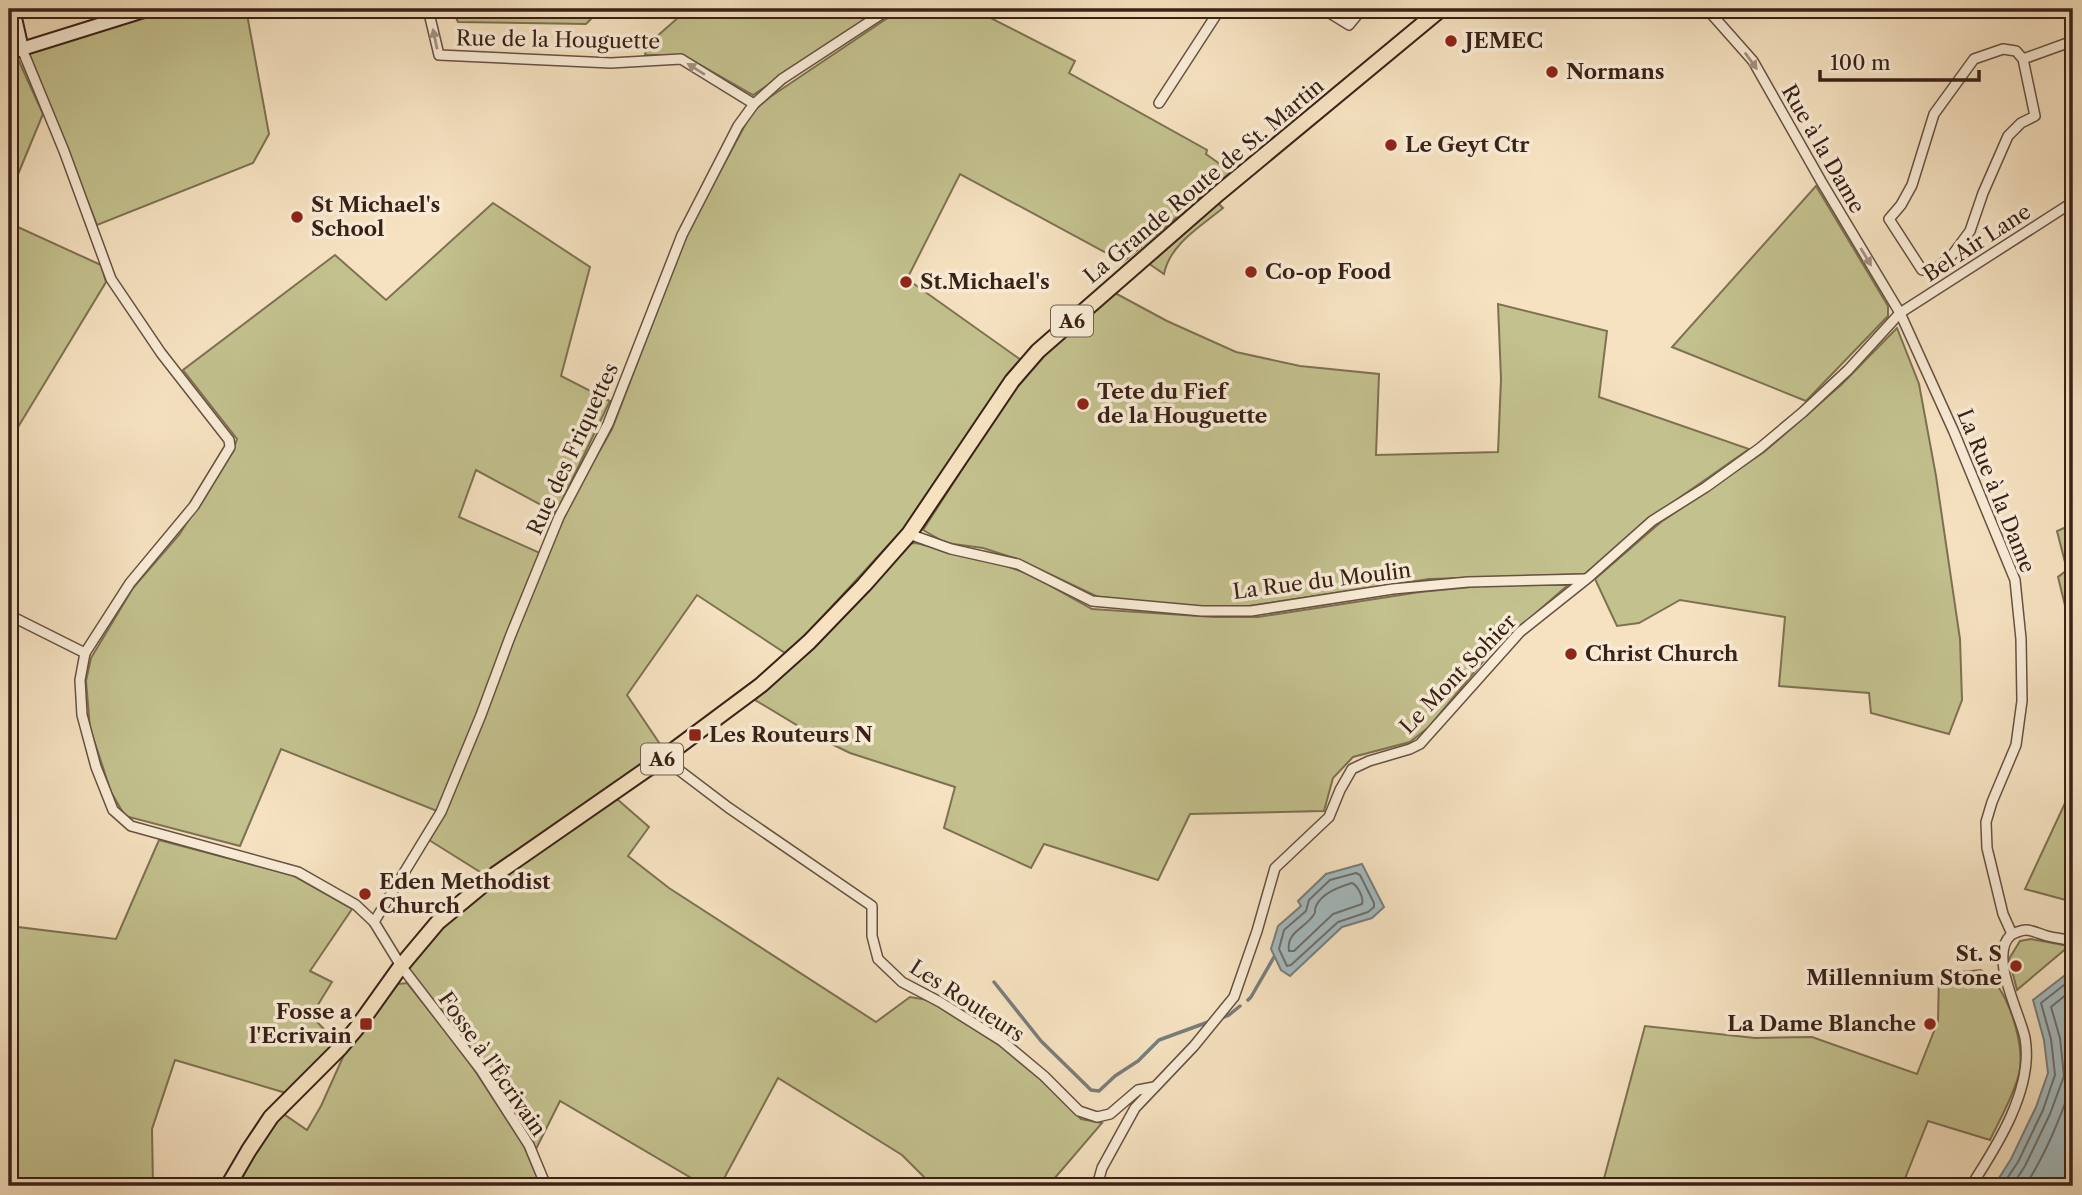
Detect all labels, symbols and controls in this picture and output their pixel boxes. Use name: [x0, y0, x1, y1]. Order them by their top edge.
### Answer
street label: Rue de la Houguette: [456, 25, 660, 54]
one-way arrow: [430, 28, 441, 50]
place label: JEMEC: [1461, 28, 1543, 53]
marker: JEMEC: [1443, 33, 1459, 49]
scale bar: [1820, 38, 1979, 82]
text: 100 m: [1830, 50, 1891, 75]
one-way arrow: [1744, 52, 1758, 70]
place label: Normans: [1566, 59, 1665, 84]
one-way arrow: [686, 62, 705, 75]
marker: Normans: [1544, 64, 1560, 80]
street label: La Grande Route de St. Martin: [1079, 73, 1329, 288]
street label: Rue à la Dame: [1777, 80, 1870, 217]
place label: Le Geyt Ctr: [1405, 132, 1530, 157]
marker: Le Geyt Ctr: [1383, 137, 1399, 153]
place label: St Michael's School: [311, 192, 440, 241]
street label: Bel Air Lane: [1918, 199, 2035, 287]
marker: St Michael's School: [289, 209, 305, 225]
one-way arrow: [1860, 248, 1873, 267]
place label: Co-op Food: [1265, 259, 1391, 284]
marker: Co-op Food: [1243, 264, 1259, 280]
place label: St.Michael's: [920, 269, 1050, 294]
marker: St.Michael's: [898, 274, 914, 290]
road number: A6: [1051, 306, 1093, 336]
street label: Rue des Friquettes: [522, 359, 623, 539]
place label: Tete du Fief de la Houguette: [1097, 379, 1267, 428]
marker: Tete du Fief de la Houguette: [1075, 396, 1091, 412]
street label: La Rue à la Dame: [1952, 405, 2041, 576]
street label: La Rue du Moulin: [1231, 557, 1413, 604]
street label: Le Mont Sohier: [1394, 609, 1521, 739]
place label: Christ Church: [1585, 641, 1739, 666]
marker: Christ Church: [1563, 646, 1579, 662]
place label: Les Routeurs N: [709, 722, 873, 747]
marker: Les Routeurs N: [687, 727, 703, 743]
road number: A6: [641, 744, 683, 774]
place label: Eden Methodist Church: [379, 869, 551, 918]
marker: Eden Methodist Church: [357, 886, 373, 902]
place label: St. S Millennium Stone: [1806, 941, 2002, 990]
street label: Les Routeurs: [905, 954, 1029, 1047]
marker: St. S Millennium Stone: [2008, 958, 2024, 974]
street label: Fosse à l'Écrivain: [433, 987, 552, 1141]
place label: Fosse a l'Ecrivain: [249, 999, 353, 1048]
place label: La Dame Blanche: [1727, 1011, 1916, 1036]
marker: Fosse a l'Ecrivain: [358, 1016, 374, 1032]
marker: La Dame Blanche: [1922, 1016, 1938, 1032]

